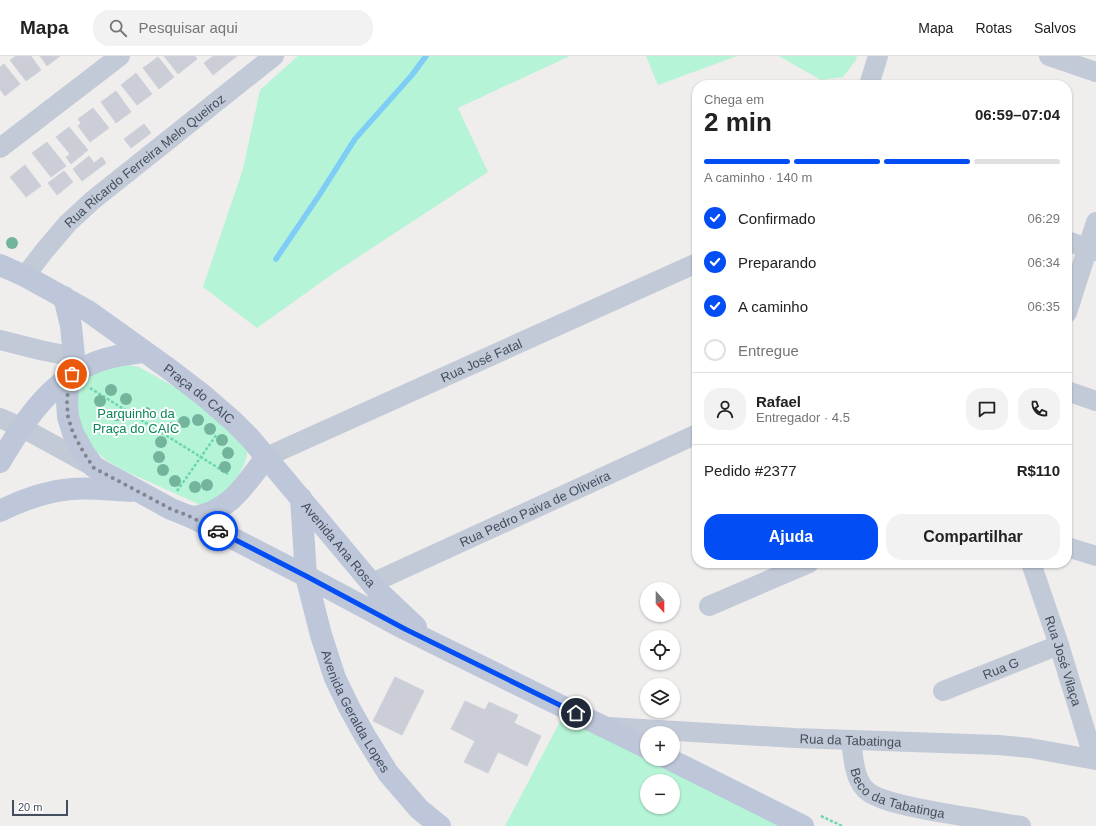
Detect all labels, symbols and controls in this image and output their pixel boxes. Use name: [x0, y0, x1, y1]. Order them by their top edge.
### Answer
search box: [93, 10, 373, 46]
text: Mapa: [20, 17, 69, 38]
icon: search: [107, 17, 129, 39]
text: Pesquisar aqui: [139, 19, 238, 36]
text: Mapa: [918, 20, 953, 36]
text: Rotas: [975, 20, 1012, 36]
text: Salvos: [1034, 20, 1076, 36]
street label: Rua Ricardo Ferreira Melo Queiroz: [61, 91, 228, 231]
text: Chega em: [704, 92, 764, 107]
text: 06:59–07:04: [975, 106, 1060, 123]
text: 2 min: [704, 107, 772, 137]
text: A caminho · 140 m: [704, 170, 812, 185]
icon: check: [704, 207, 726, 229]
text: Confirmado: [738, 210, 816, 227]
text: 06:29: [1027, 211, 1060, 226]
icon: check: [704, 251, 726, 273]
text: Preparando: [738, 254, 816, 271]
text: 06:34: [1027, 255, 1060, 270]
icon: check: [704, 295, 726, 317]
text: A caminho: [738, 298, 808, 315]
text: 06:35: [1027, 299, 1060, 314]
street label: Rua José Fatal: [438, 336, 524, 385]
text: Entregue: [738, 342, 799, 359]
pin: [55, 357, 89, 391]
street label: Praça do CAIC: [161, 361, 237, 427]
icon: bag: [61, 363, 83, 385]
button: person: [704, 388, 746, 430]
button: chat: [966, 388, 1008, 430]
button: phone: [1018, 388, 1060, 430]
text: Rafael: [756, 393, 801, 410]
park label: Parquinho da Praça do CAIC: [93, 406, 179, 436]
text: Entregador · 4.5: [756, 410, 850, 425]
text: Pedido #2377: [704, 462, 797, 479]
text: R$110: [1017, 462, 1060, 479]
street label: Rua Pedro Paiva de Oliveira: [457, 468, 613, 550]
street label: Avenida Ana Rosa: [298, 499, 379, 591]
courier: [198, 511, 238, 551]
button: Ajuda: [704, 514, 878, 560]
button: Compartilhar: [886, 514, 1060, 560]
icon: car: [207, 520, 229, 542]
north arrow: [640, 582, 680, 622]
map controls: [640, 582, 680, 814]
street label: Rua José Vilaça: [1042, 614, 1084, 709]
button: locate: [640, 630, 680, 670]
street label: Avenida Geralda Lopes: [318, 648, 393, 776]
street label: Rua G: [981, 655, 1021, 683]
button: layers: [640, 678, 680, 718]
pin: [559, 696, 593, 730]
icon: home: [565, 702, 587, 724]
button: +: [640, 726, 680, 766]
street label: Rua da Tabatinga: [800, 731, 903, 750]
street label: Beco da Tabatinga: [847, 766, 947, 821]
button: −: [640, 774, 680, 814]
scale bar: [12, 798, 68, 817]
text: 20 m: [18, 801, 42, 813]

